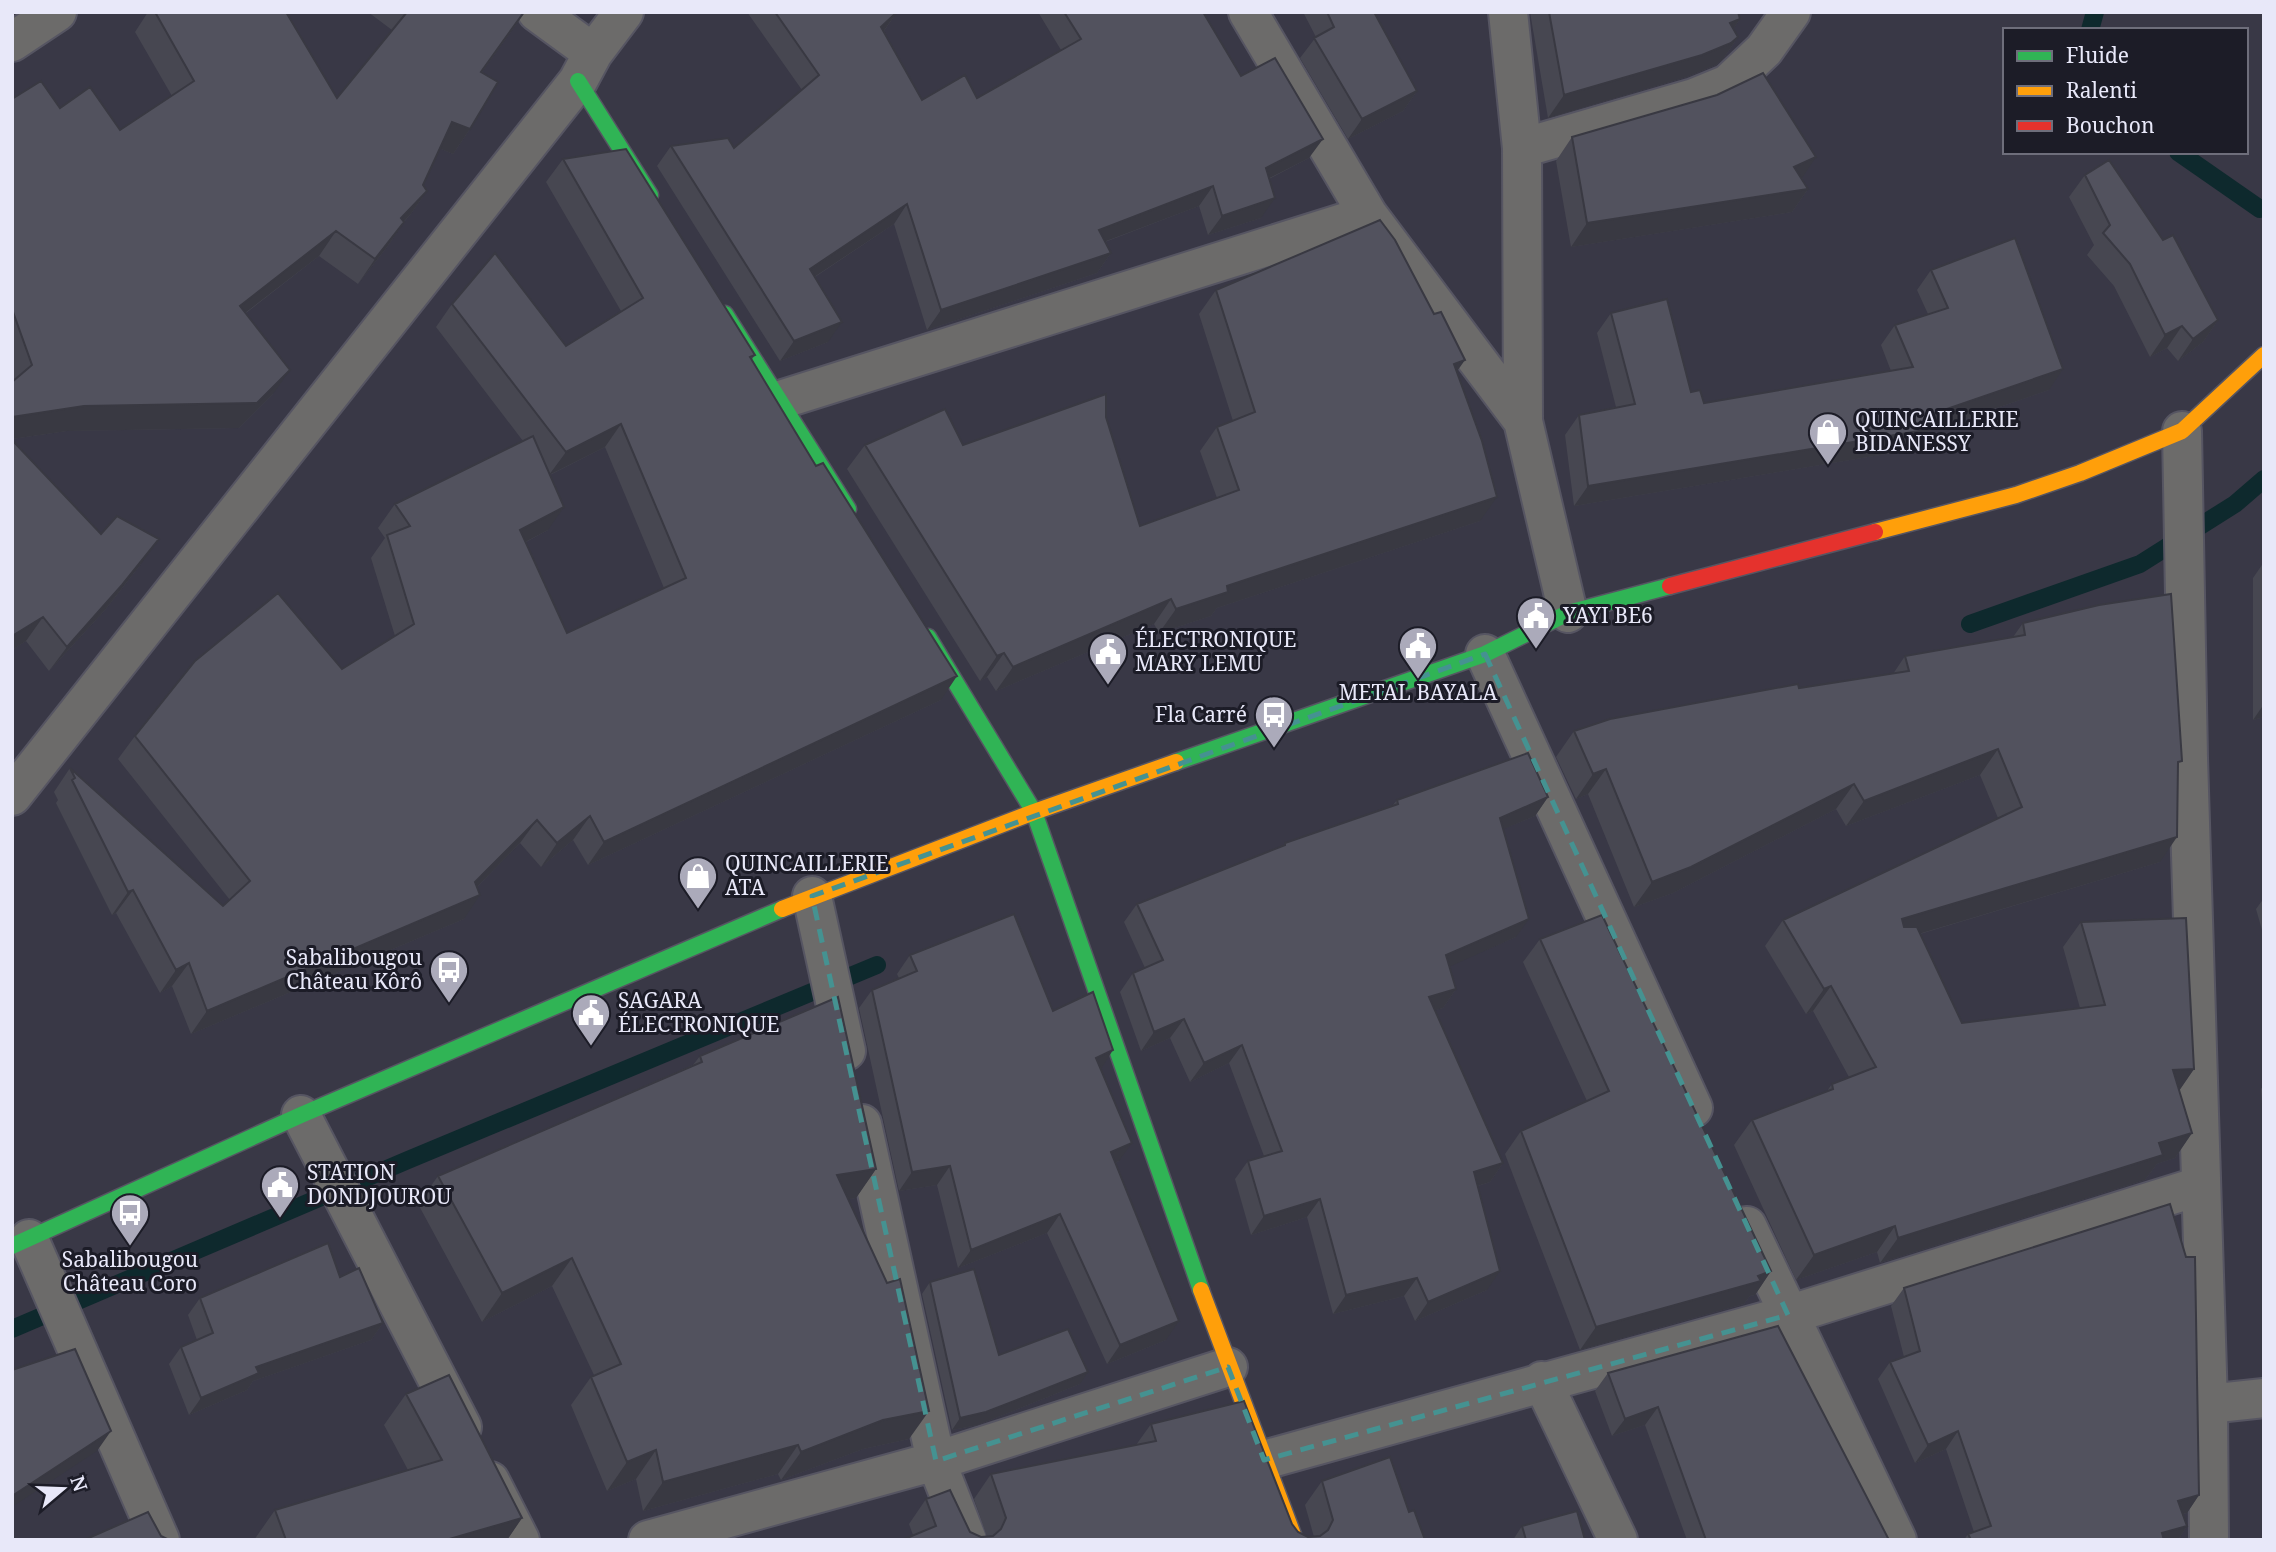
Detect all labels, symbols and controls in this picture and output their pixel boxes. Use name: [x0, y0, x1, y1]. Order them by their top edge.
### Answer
legend: [2003, 28, 2248, 154]
text: Fluide: [2066, 41, 2129, 69]
text: Ralenti: [2066, 76, 2137, 104]
text: Bouchon: [2066, 111, 2155, 139]
place label: QUINCAILLERIE BIDANESSY: [1855, 405, 2019, 457]
shop icon: QUINCAILLERIE BIDANESSY: [1807, 411, 1849, 466]
public building icon: YAYI BE6: [1515, 595, 1557, 650]
place label: YAYI BE6: [1562, 601, 1653, 629]
place label: ÉLECTRONIQUE MARY LEMU: [1135, 625, 1296, 677]
public building icon: METAL BAYALA: [1397, 625, 1439, 680]
public building icon: ÉLECTRONIQUE MARY LEMU: [1087, 631, 1129, 686]
place label: METAL BAYALA: [1339, 678, 1498, 706]
bus stop icon: Fla Carré: [1253, 694, 1295, 749]
place label: Fla Carré: [1155, 700, 1247, 728]
place label: QUINCAILLERIE ATA: [725, 849, 889, 901]
shop icon: QUINCAILLERIE ATA: [677, 855, 719, 910]
place label: Sabalibougou Château Kôrô: [286, 943, 422, 995]
bus stop icon: Sabalibougou Château Kôrô: [428, 949, 470, 1004]
place label: SAGARA ÉLECTRONIQUE: [618, 986, 779, 1038]
public building icon: SAGARA ÉLECTRONIQUE: [570, 992, 612, 1047]
place label: STATION DONDJOUROU: [307, 1158, 451, 1210]
public building icon: STATION DONDJOUROU: [259, 1164, 301, 1219]
bus stop icon: Sabalibougou Château Coro: [109, 1192, 151, 1247]
place label: Sabalibougou Château Coro: [62, 1245, 198, 1297]
north arrow: [28, 1454, 98, 1524]
text: N: [64, 1472, 94, 1495]

